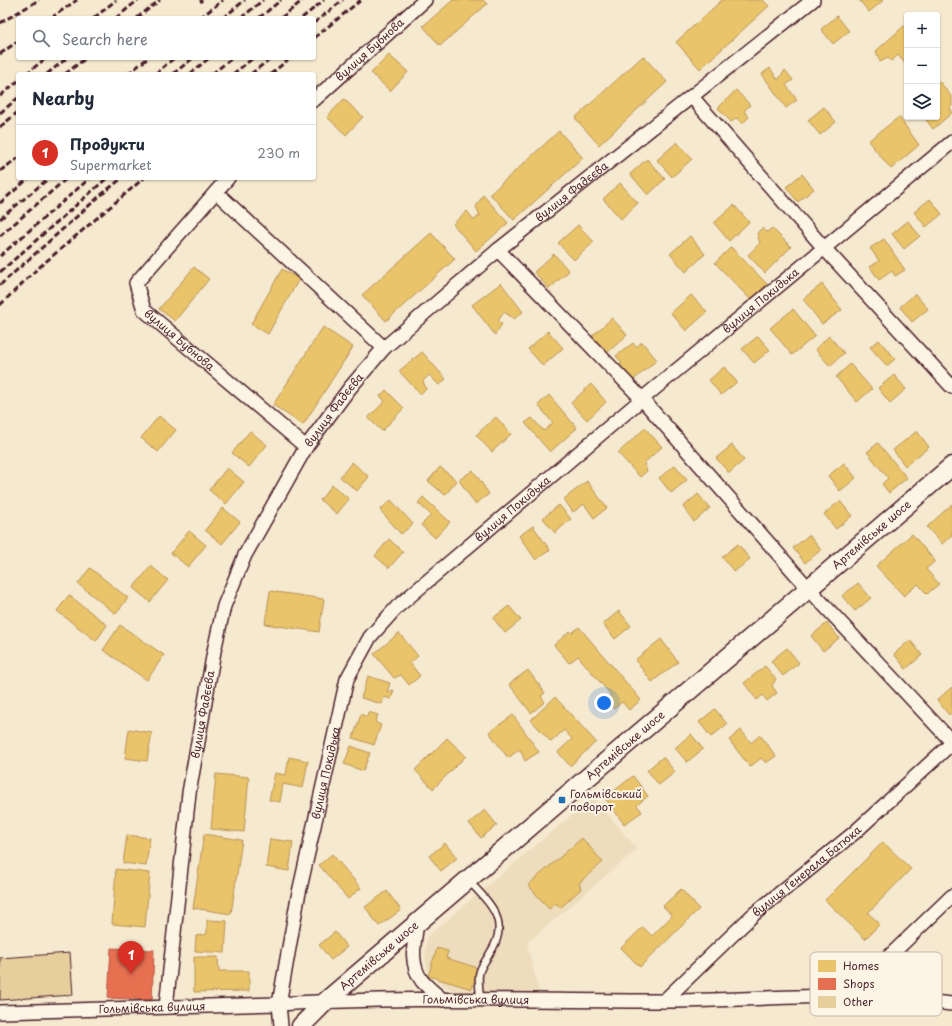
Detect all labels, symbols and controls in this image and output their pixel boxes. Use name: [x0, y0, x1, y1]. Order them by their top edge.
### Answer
map controls: [904, 12, 940, 120]
button: +: [904, 12, 940, 48]
street label: вулиця Бубнова: [331, 14, 408, 85]
search box: [16, 16, 316, 60]
icon: search: [30, 27, 52, 49]
text: Search here: [62, 27, 148, 50]
button: −: [904, 48, 940, 84]
button: layers: [904, 84, 940, 120]
text: Nearby: [32, 85, 94, 111]
text: Продукти: [70, 132, 145, 155]
text: 1: [42, 143, 48, 162]
text: 230 m: [258, 143, 300, 162]
text: Supermarket: [70, 155, 152, 174]
street label: вулиця Фадєєва: [531, 157, 611, 226]
street label: вулиця Покидька: [718, 263, 802, 337]
street label: вулиця Бубнова: [141, 305, 219, 374]
street label: вулиця Фадєєва: [300, 369, 367, 450]
street label: вулиця Покидька: [471, 471, 554, 546]
street label: Артемівське шосе: [828, 496, 915, 573]
street label: вулиця Фадєєва: [186, 669, 218, 760]
your location: [594, 693, 614, 713]
street label: Артемівське шосе: [582, 706, 668, 784]
street label: вулиця Покидька: [307, 725, 344, 821]
place label: Гольмівський поворот: [570, 785, 642, 815]
marker: Гольмівський поворот: [557, 795, 567, 805]
street label: вулиця Генерала Батюка: [748, 821, 865, 920]
street label: Артемівське шосе: [335, 917, 422, 994]
pin: 1: [118, 941, 144, 974]
legend: [810, 952, 942, 1016]
text: Homes: [843, 957, 879, 974]
text: Shops: [843, 975, 874, 992]
street label: Гольмівська вулиця: [422, 990, 529, 1008]
text: Other: [843, 993, 874, 1010]
street label: Гольмівська вулиця: [98, 997, 206, 1017]

